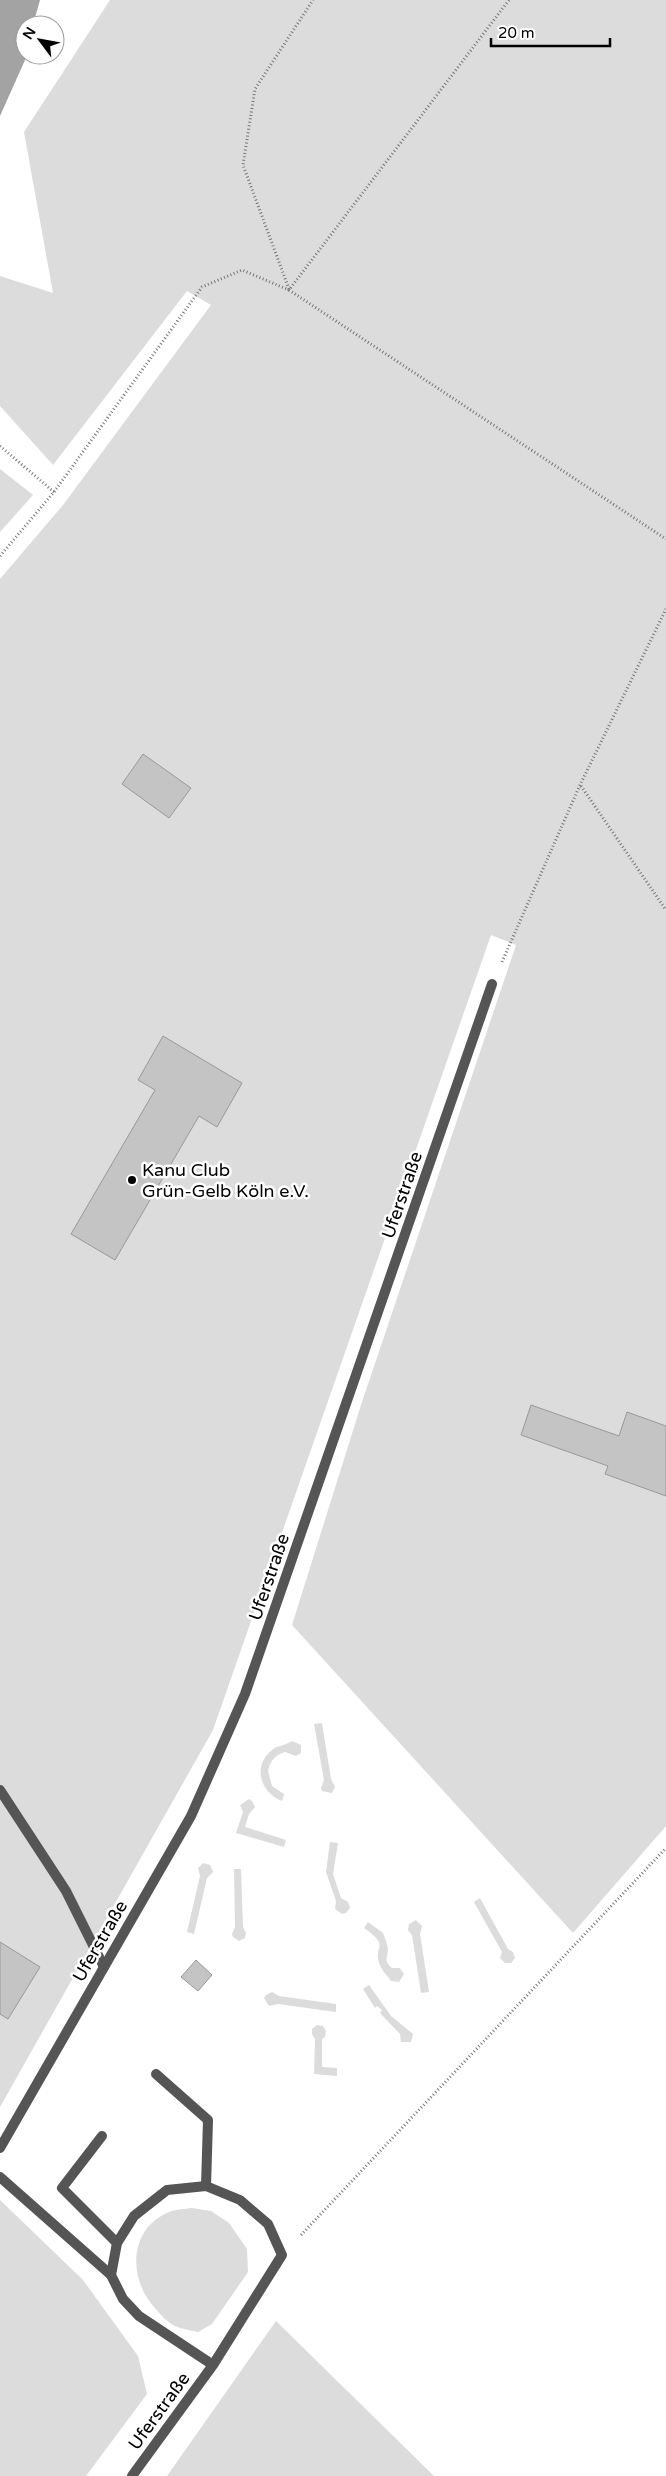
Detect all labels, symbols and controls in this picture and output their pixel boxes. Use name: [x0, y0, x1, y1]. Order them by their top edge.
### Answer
north arrow: [15, 15, 65, 65]
scale bar: [491, 15, 610, 47]
text: N: [19, 24, 40, 43]
text: 20 m: [498, 24, 535, 42]
street label: Uferstraße: [377, 1149, 427, 1241]
place label: Kanu Club Grün-Gelb Köln e.V.: [142, 1159, 309, 1202]
marker: Kanu Club Grün-Gelb Köln e.V.: [126, 1174, 138, 1186]
street label: Uferstraße: [244, 1531, 294, 1623]
street label: Uferstraße: [68, 1896, 132, 1986]
street label: Uferstraße: [123, 2368, 195, 2454]

